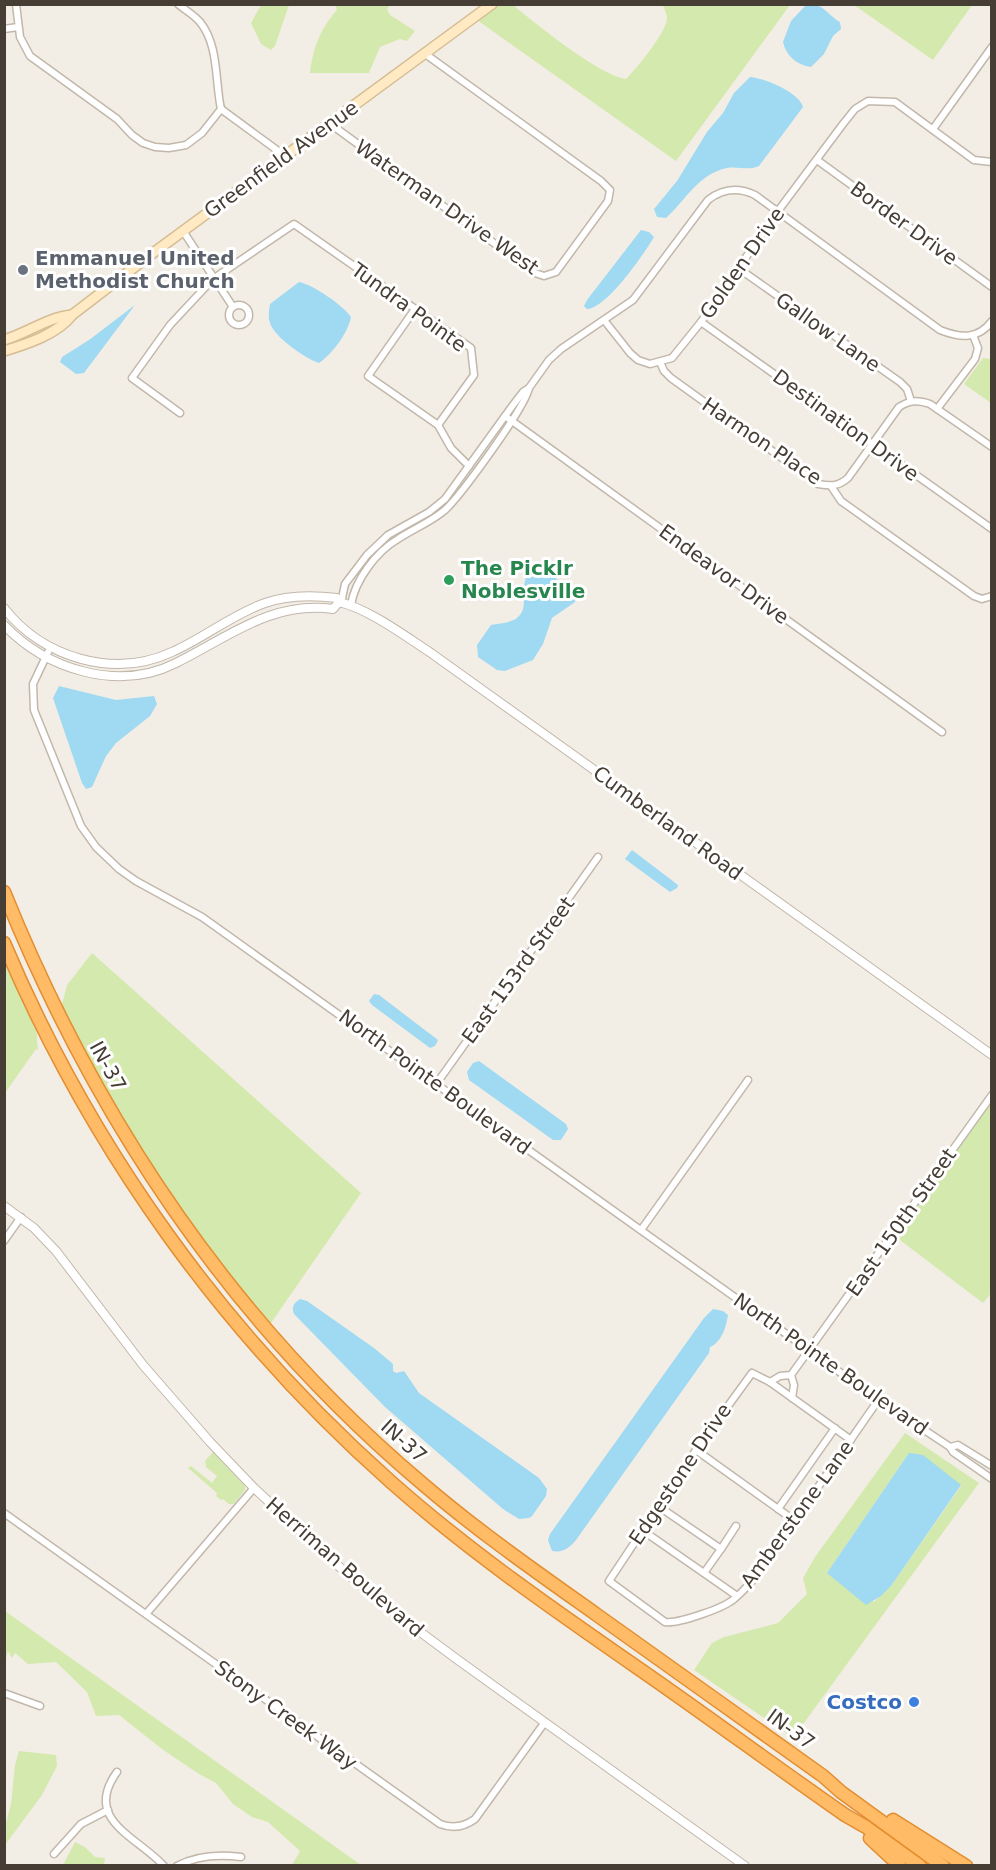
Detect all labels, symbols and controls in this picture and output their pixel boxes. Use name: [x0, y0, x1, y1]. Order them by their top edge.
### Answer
street label: Greenfield Avenue: [199, 95, 363, 223]
street label: Waterman Drive West: [351, 135, 543, 280]
street label: Border Drive: [846, 176, 962, 270]
street label: Golden Drive: [695, 203, 789, 323]
place label: Emmanuel United Methodist Church: [35, 246, 235, 293]
street label: Tundra Pointe: [346, 257, 471, 357]
marker: Emmanuel United Methodist Church: [16, 263, 30, 277]
street label: Gallow Lane: [771, 287, 885, 377]
street label: Destination Drive: [768, 364, 924, 486]
street label: Harmon Place: [698, 392, 826, 490]
street label: Endeavor Drive: [654, 519, 794, 629]
place label: The Picklr Noblesville: [461, 556, 585, 603]
marker: The Picklr Noblesville: [442, 573, 456, 587]
street label: Cumberland Road: [589, 761, 747, 885]
street label: East 153rd Street: [457, 892, 579, 1048]
street label: North Pointe Boulevard: [334, 1004, 536, 1160]
street label: IN-37: [85, 1037, 131, 1095]
street label: East 150th Street: [841, 1143, 961, 1301]
street label: North Pointe Boulevard: [729, 1288, 933, 1440]
street label: Edgestone Drive: [624, 1399, 736, 1549]
street label: IN-37: [376, 1414, 432, 1468]
street label: Amberstone Lane: [735, 1436, 859, 1592]
street label: Herriman Boulevard: [261, 1492, 429, 1642]
street label: Stony Creek Way: [210, 1655, 362, 1775]
place label: Costco: [827, 1690, 902, 1714]
marker: Costco: [907, 1695, 921, 1709]
street label: IN-37: [762, 1704, 820, 1754]

